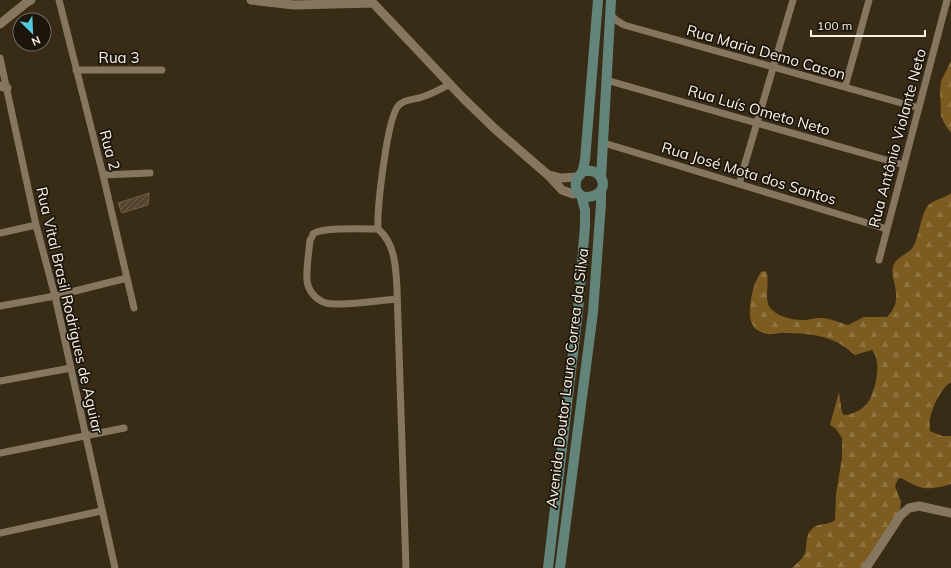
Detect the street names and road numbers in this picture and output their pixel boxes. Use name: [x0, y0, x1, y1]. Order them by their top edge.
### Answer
street label: Rua Maria Demo Cason: [684, 20, 848, 84]
street label: Rua Antônio Violante Neto: [864, 46, 930, 230]
street label: Rua 3: [99, 48, 139, 67]
street label: Rua Luís Ometo Neto: [686, 81, 832, 139]
street label: Rua 2: [96, 128, 124, 172]
street label: Rua José Mota dos Santos: [659, 137, 839, 209]
street label: Rua Vital Brasil Rodrigues de Aguiar: [32, 185, 108, 436]
street label: Avenida Doutor Lauro Correa da Silva: [542, 247, 592, 509]

